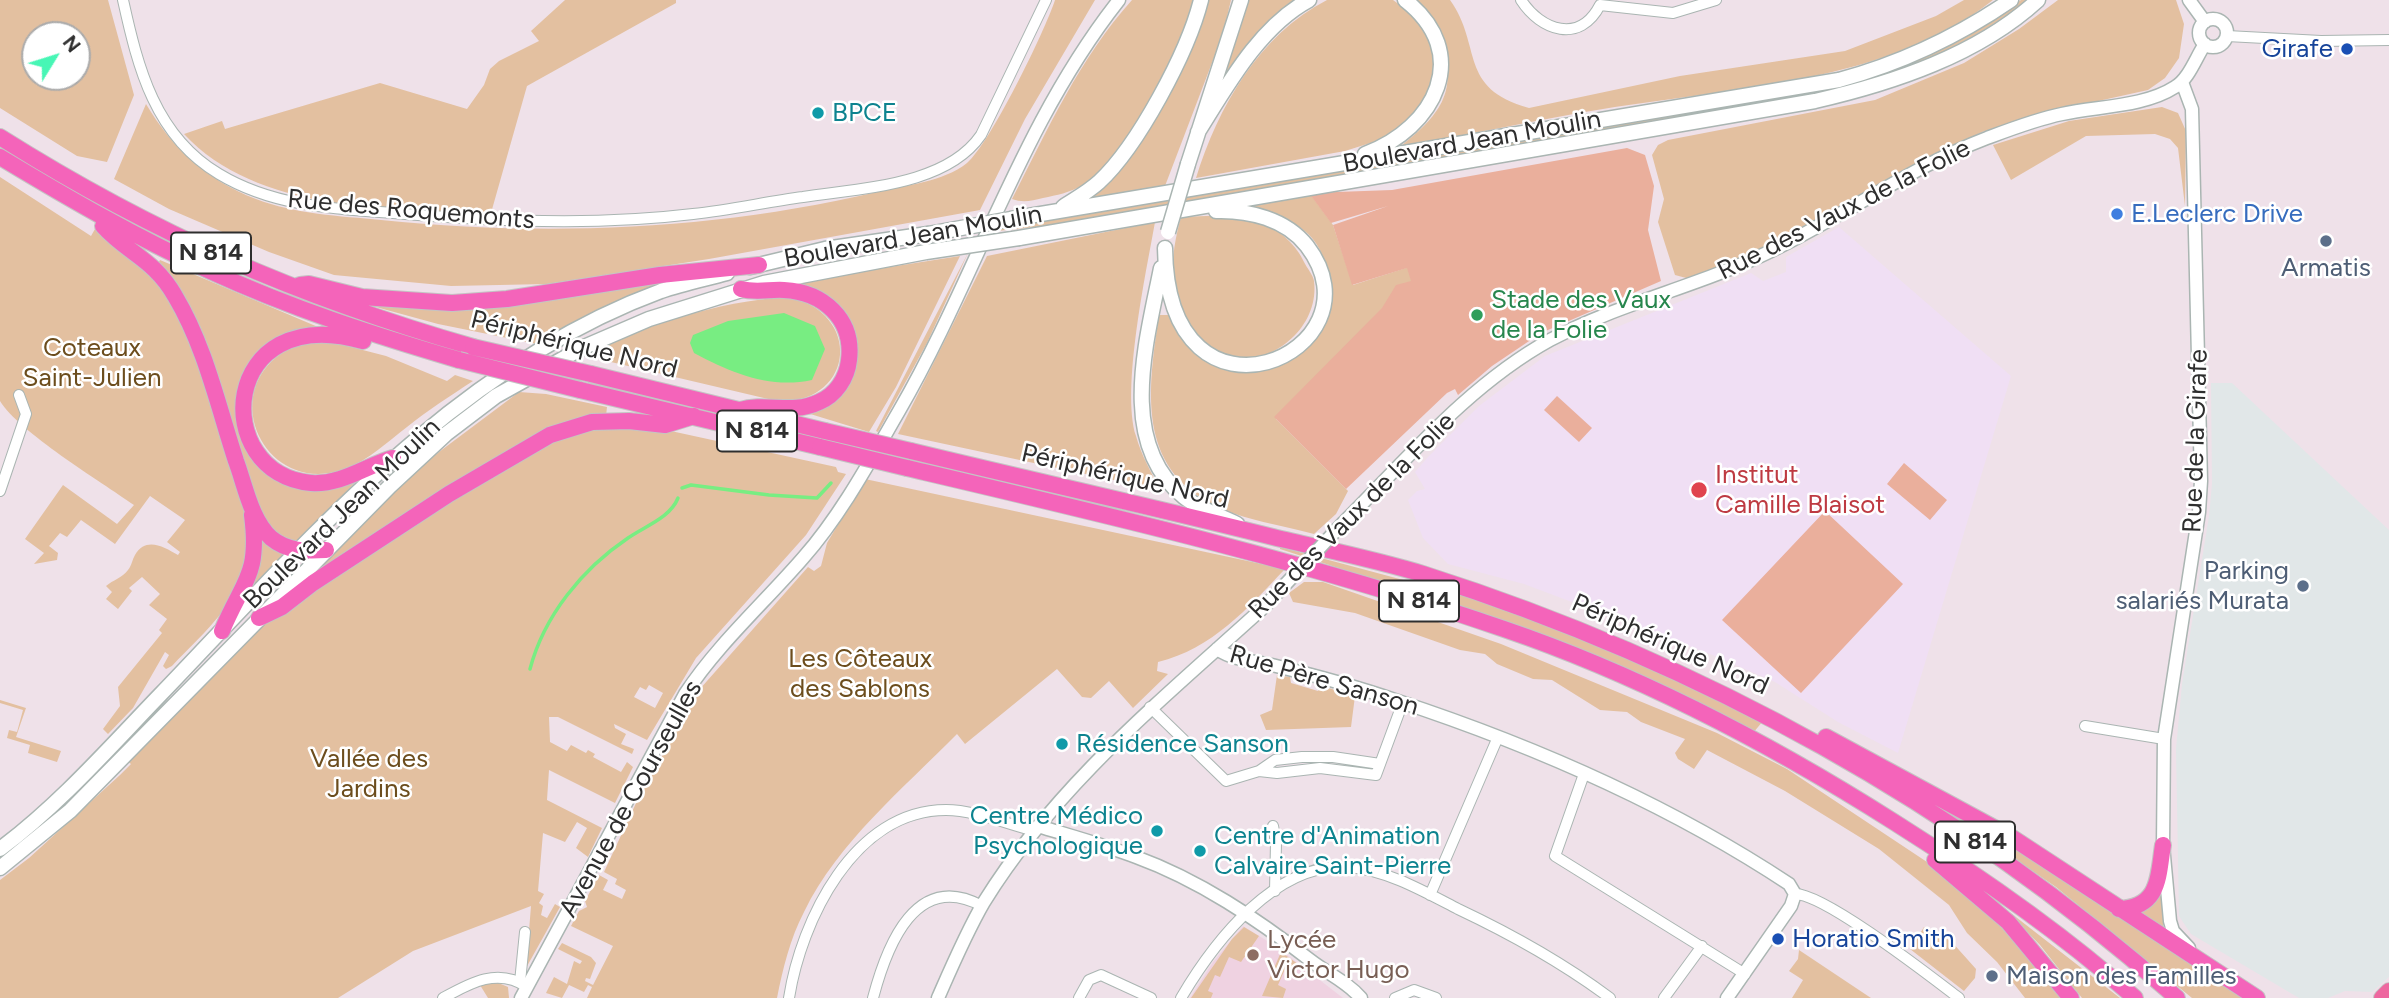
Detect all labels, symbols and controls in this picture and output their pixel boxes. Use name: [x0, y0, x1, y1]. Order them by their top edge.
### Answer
north arrow: [21, 21, 91, 91]
text: N: [58, 31, 85, 57]
place label: Girafe: [2261, 33, 2333, 65]
marker: Girafe: [2339, 41, 2355, 57]
place label: BPCE: [832, 97, 897, 129]
street label: Boulevard Jean Moulin: [1340, 104, 1604, 180]
marker: BPCE: [810, 105, 826, 121]
street label: Rue des Vaux de la Folie: [1713, 133, 1975, 287]
street label: Rue des Roquemonts: [286, 184, 536, 236]
place label: E.Leclerc Drive: [2131, 198, 2303, 230]
street label: Boulevard Jean Moulin: [781, 199, 1045, 275]
marker: E.Leclerc Drive: [2109, 206, 2125, 222]
road number: N 814: [171, 232, 251, 274]
marker: Armatis: [2318, 233, 2334, 249]
place label: Armatis: [2281, 252, 2371, 284]
place label: Stade des Vaux de la Folie: [1491, 284, 1671, 346]
street label: Périphérique Nord: [467, 304, 681, 386]
marker: Stade des Vaux de la Folie: [1469, 307, 1485, 323]
park label: Coteaux Saint-Julien: [23, 332, 161, 394]
street label: Rue de la Girafe: [2177, 348, 2215, 534]
street label: Rue des Vaux de la Folie: [1242, 406, 1462, 626]
road number: N 814: [717, 410, 797, 452]
street label: Boulevard Jean Moulin: [237, 412, 447, 616]
street label: Périphérique Nord: [1018, 438, 1232, 516]
place label: Institut Camille Blaisot: [1715, 459, 1885, 520]
marker: Institut Camille Blaisot: [1689, 480, 1709, 500]
place label: Parking salariés Murata: [2115, 555, 2289, 616]
marker: Parking salariés Murata: [2295, 578, 2311, 594]
road number: N 814: [1379, 580, 1459, 622]
street label: Périphérique Nord: [1567, 588, 1773, 702]
street label: Rue Père Sanson: [1226, 639, 1422, 723]
park label: Les Côteaux des Sablons: [788, 643, 932, 704]
street label: Avenue de Courseulles: [553, 675, 709, 923]
place label: Résidence Sanson: [1076, 728, 1289, 760]
marker: Résidence Sanson: [1054, 736, 1070, 752]
park label: Vallée des Jardins: [310, 743, 428, 804]
place label: Centre Médico Psychologique: [970, 800, 1143, 862]
place label: Centre d'Animation Calvaire Saint-Pierre: [1214, 820, 1451, 882]
road number: N 814: [1935, 822, 2015, 862]
marker: Centre Médico Psychologique: [1149, 823, 1165, 839]
marker: Centre d'Animation Calvaire Saint-Pierre: [1192, 843, 1208, 859]
place label: Horatio Smith: [1792, 923, 1954, 955]
place label: Lycée Victor Hugo: [1267, 924, 1410, 986]
marker: Horatio Smith: [1770, 931, 1786, 947]
marker: Lycée Victor Hugo: [1245, 947, 1261, 963]
place label: Maison des Familles: [2006, 960, 2237, 992]
marker: Maison des Familles: [1984, 968, 2000, 984]

